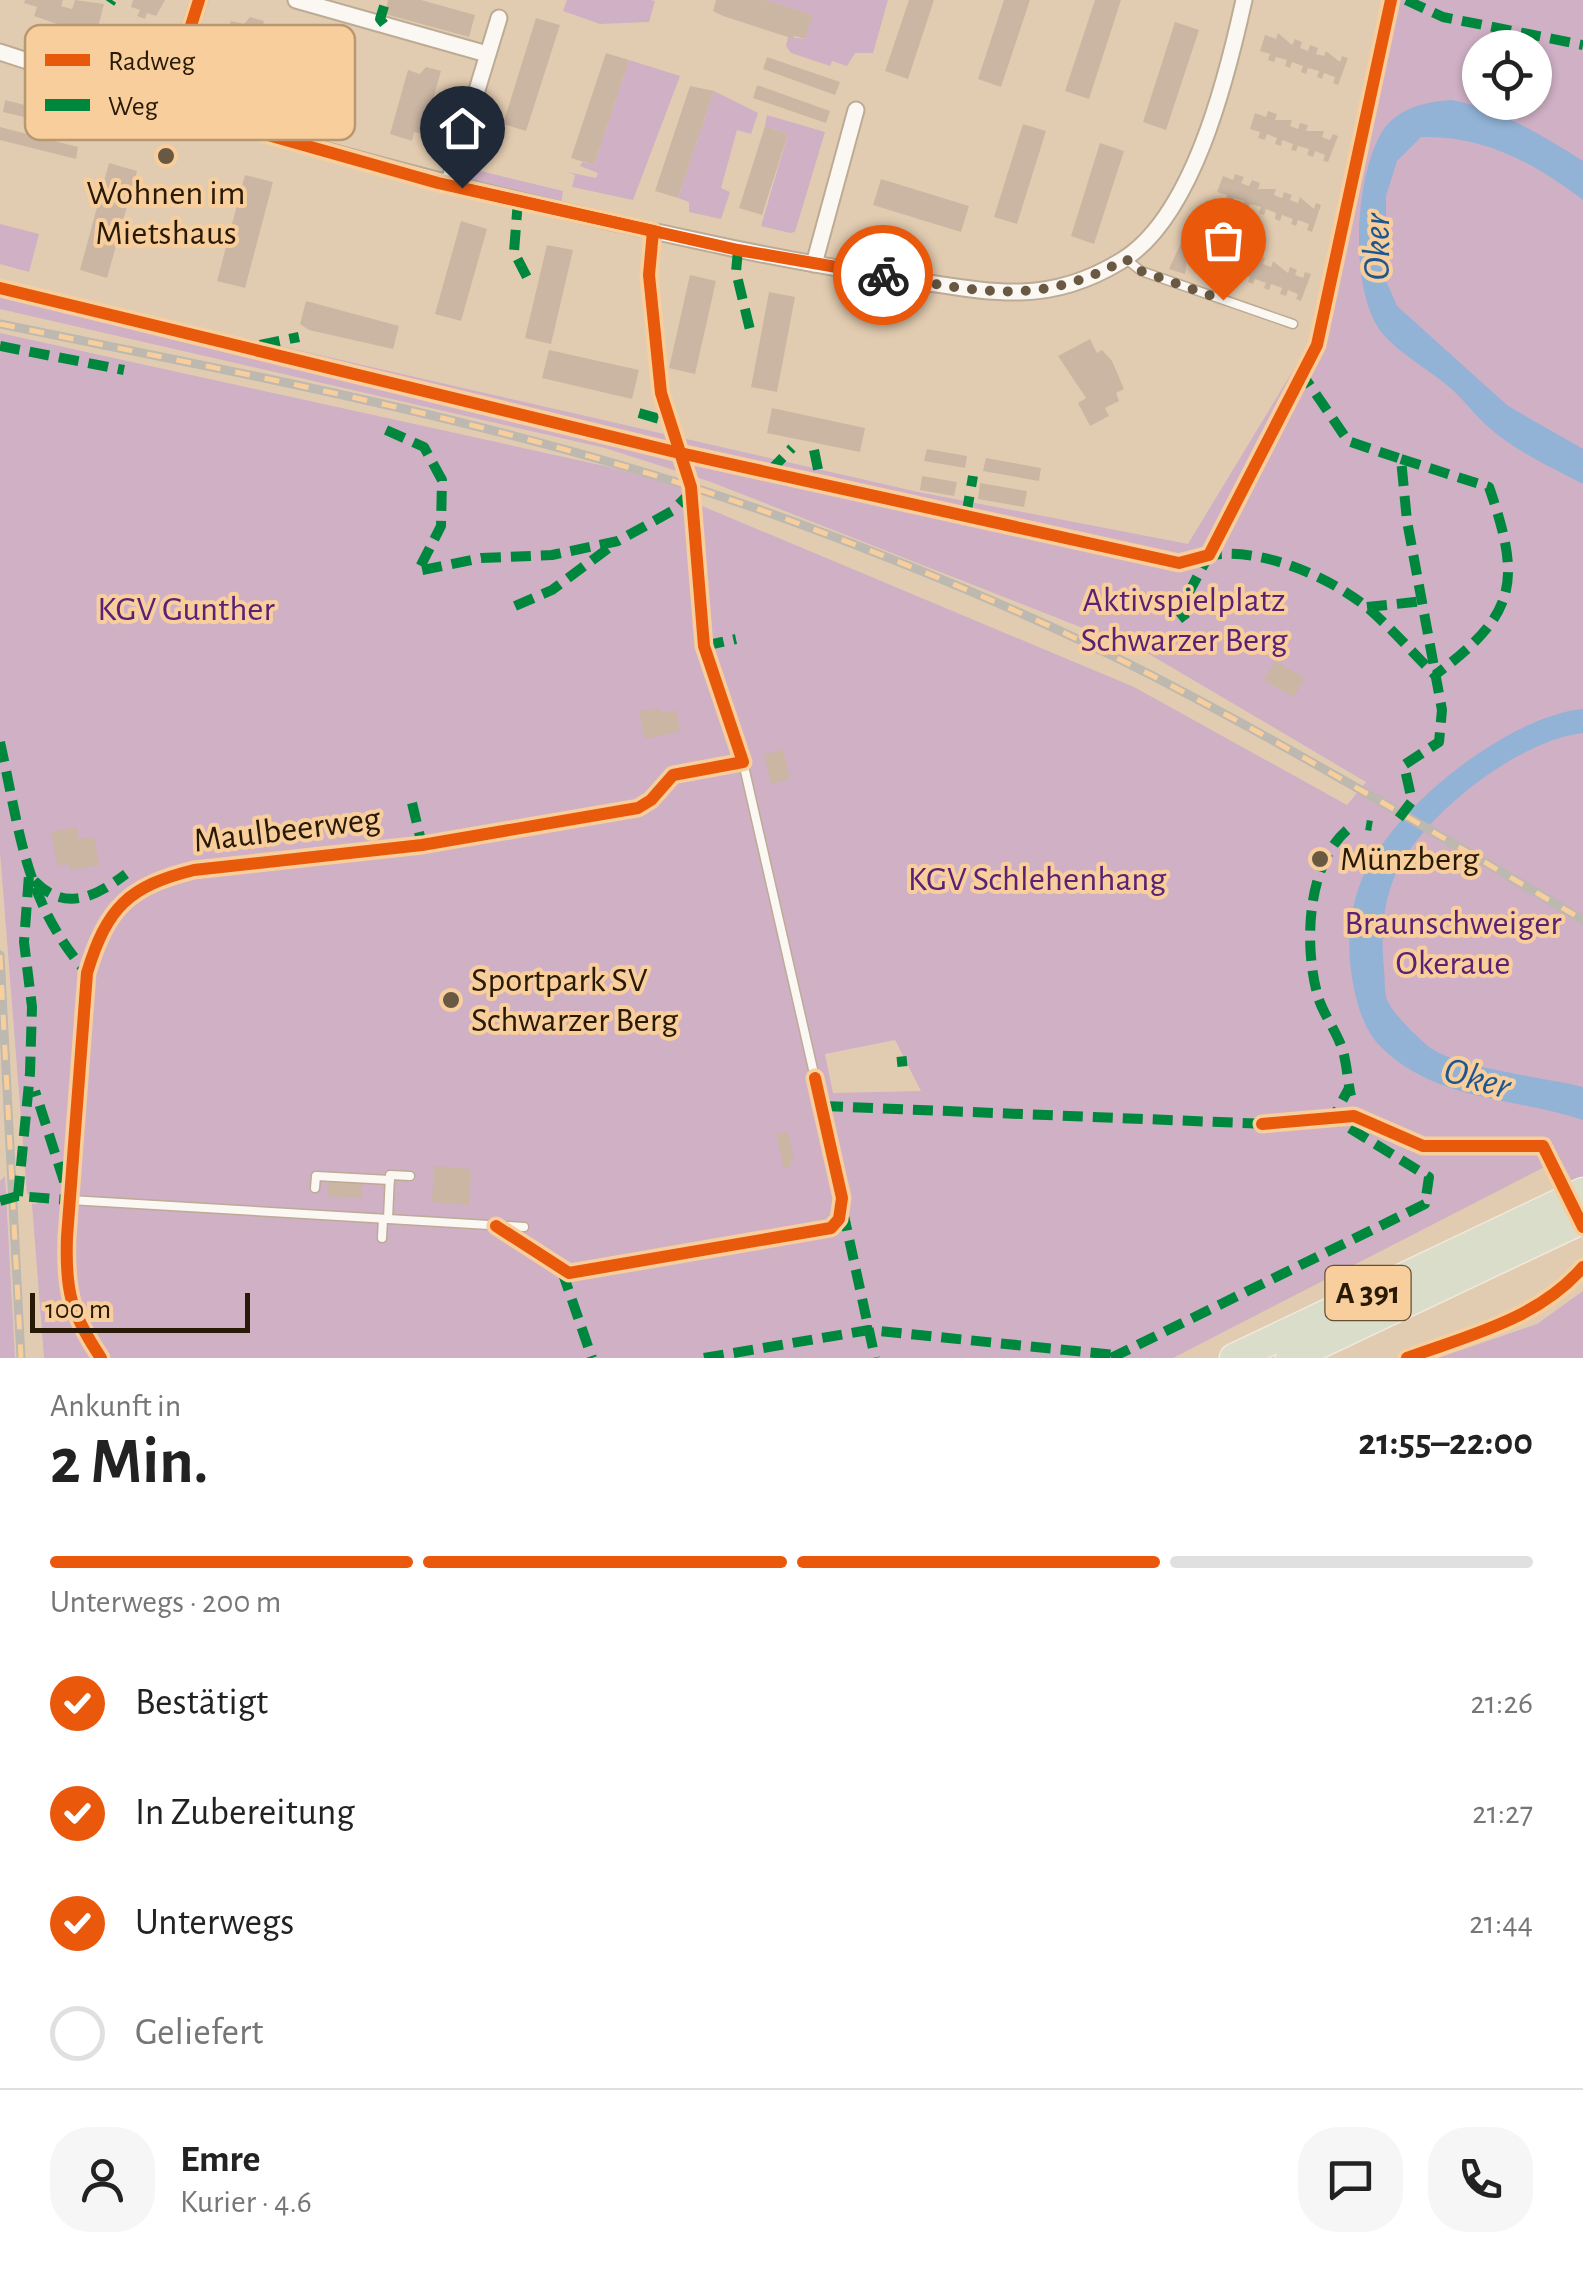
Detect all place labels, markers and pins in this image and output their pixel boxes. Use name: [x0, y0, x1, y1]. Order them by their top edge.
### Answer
pin: [420, 86, 505, 189]
marker: Wohnen im Mietshaus: [155, 145, 177, 167]
place label: Wohnen im Mietshaus: [86, 176, 246, 251]
pin: [1181, 198, 1266, 301]
place label: Münzberg: [1340, 842, 1479, 877]
marker: Münzberg: [1309, 848, 1331, 870]
place label: Sportpark SV Schwarzer Berg: [471, 963, 678, 1038]
marker: Sportpark SV Schwarzer Berg: [440, 989, 462, 1011]

